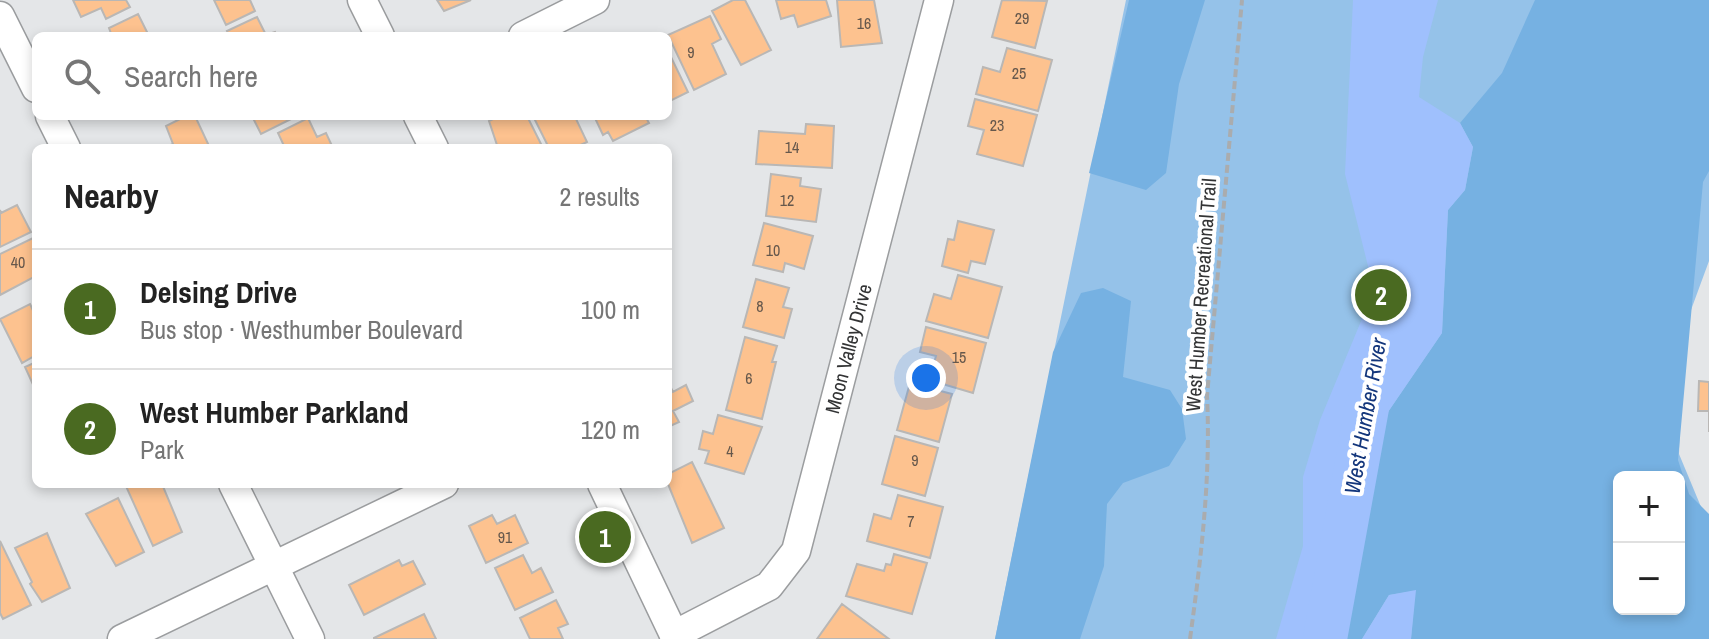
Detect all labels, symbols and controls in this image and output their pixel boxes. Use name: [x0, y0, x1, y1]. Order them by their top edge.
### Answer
house number: 29: [1015, 7, 1029, 29]
house number: 16: [857, 12, 871, 34]
search box: [32, 32, 672, 120]
house number: 9: [687, 41, 695, 63]
icon: search: [60, 54, 104, 98]
text: Search here: [124, 56, 258, 96]
house number: 25: [1012, 62, 1026, 84]
house number: 23: [990, 114, 1004, 136]
house number: 14: [785, 136, 799, 158]
text: Nearby: [64, 173, 159, 219]
street label: West Humber Recreational Trail: [1179, 177, 1222, 413]
text: 2 results: [559, 179, 640, 214]
house number: 12: [780, 189, 794, 211]
house number: 10: [766, 239, 780, 261]
house number: 40: [11, 251, 25, 273]
pin: 2: [1355, 265, 1407, 325]
text: Delsing Drive: [140, 272, 297, 312]
street label: Moon Valley Drive: [818, 281, 878, 416]
text: 1: [84, 292, 96, 327]
text: 100 m: [581, 292, 640, 327]
house number: 8: [756, 295, 764, 317]
text: Bus stop · Westhumber Boulevard: [140, 312, 463, 347]
water label: West Humber River: [1337, 335, 1394, 496]
house number: 15: [952, 346, 966, 368]
your location: [906, 358, 946, 398]
house number: 6: [745, 367, 753, 389]
text: West Humber Parkland: [140, 392, 409, 432]
text: 2: [84, 412, 96, 447]
text: 120 m: [581, 412, 640, 447]
text: Park: [140, 432, 184, 467]
house number: 4: [726, 440, 734, 462]
house number: 9: [911, 449, 919, 471]
map controls: [1613, 471, 1685, 615]
button: +: [1613, 471, 1685, 543]
pin: 1: [579, 507, 631, 567]
house number: 7: [907, 510, 915, 532]
house number: 91: [498, 526, 513, 548]
button: −: [1613, 543, 1685, 615]

